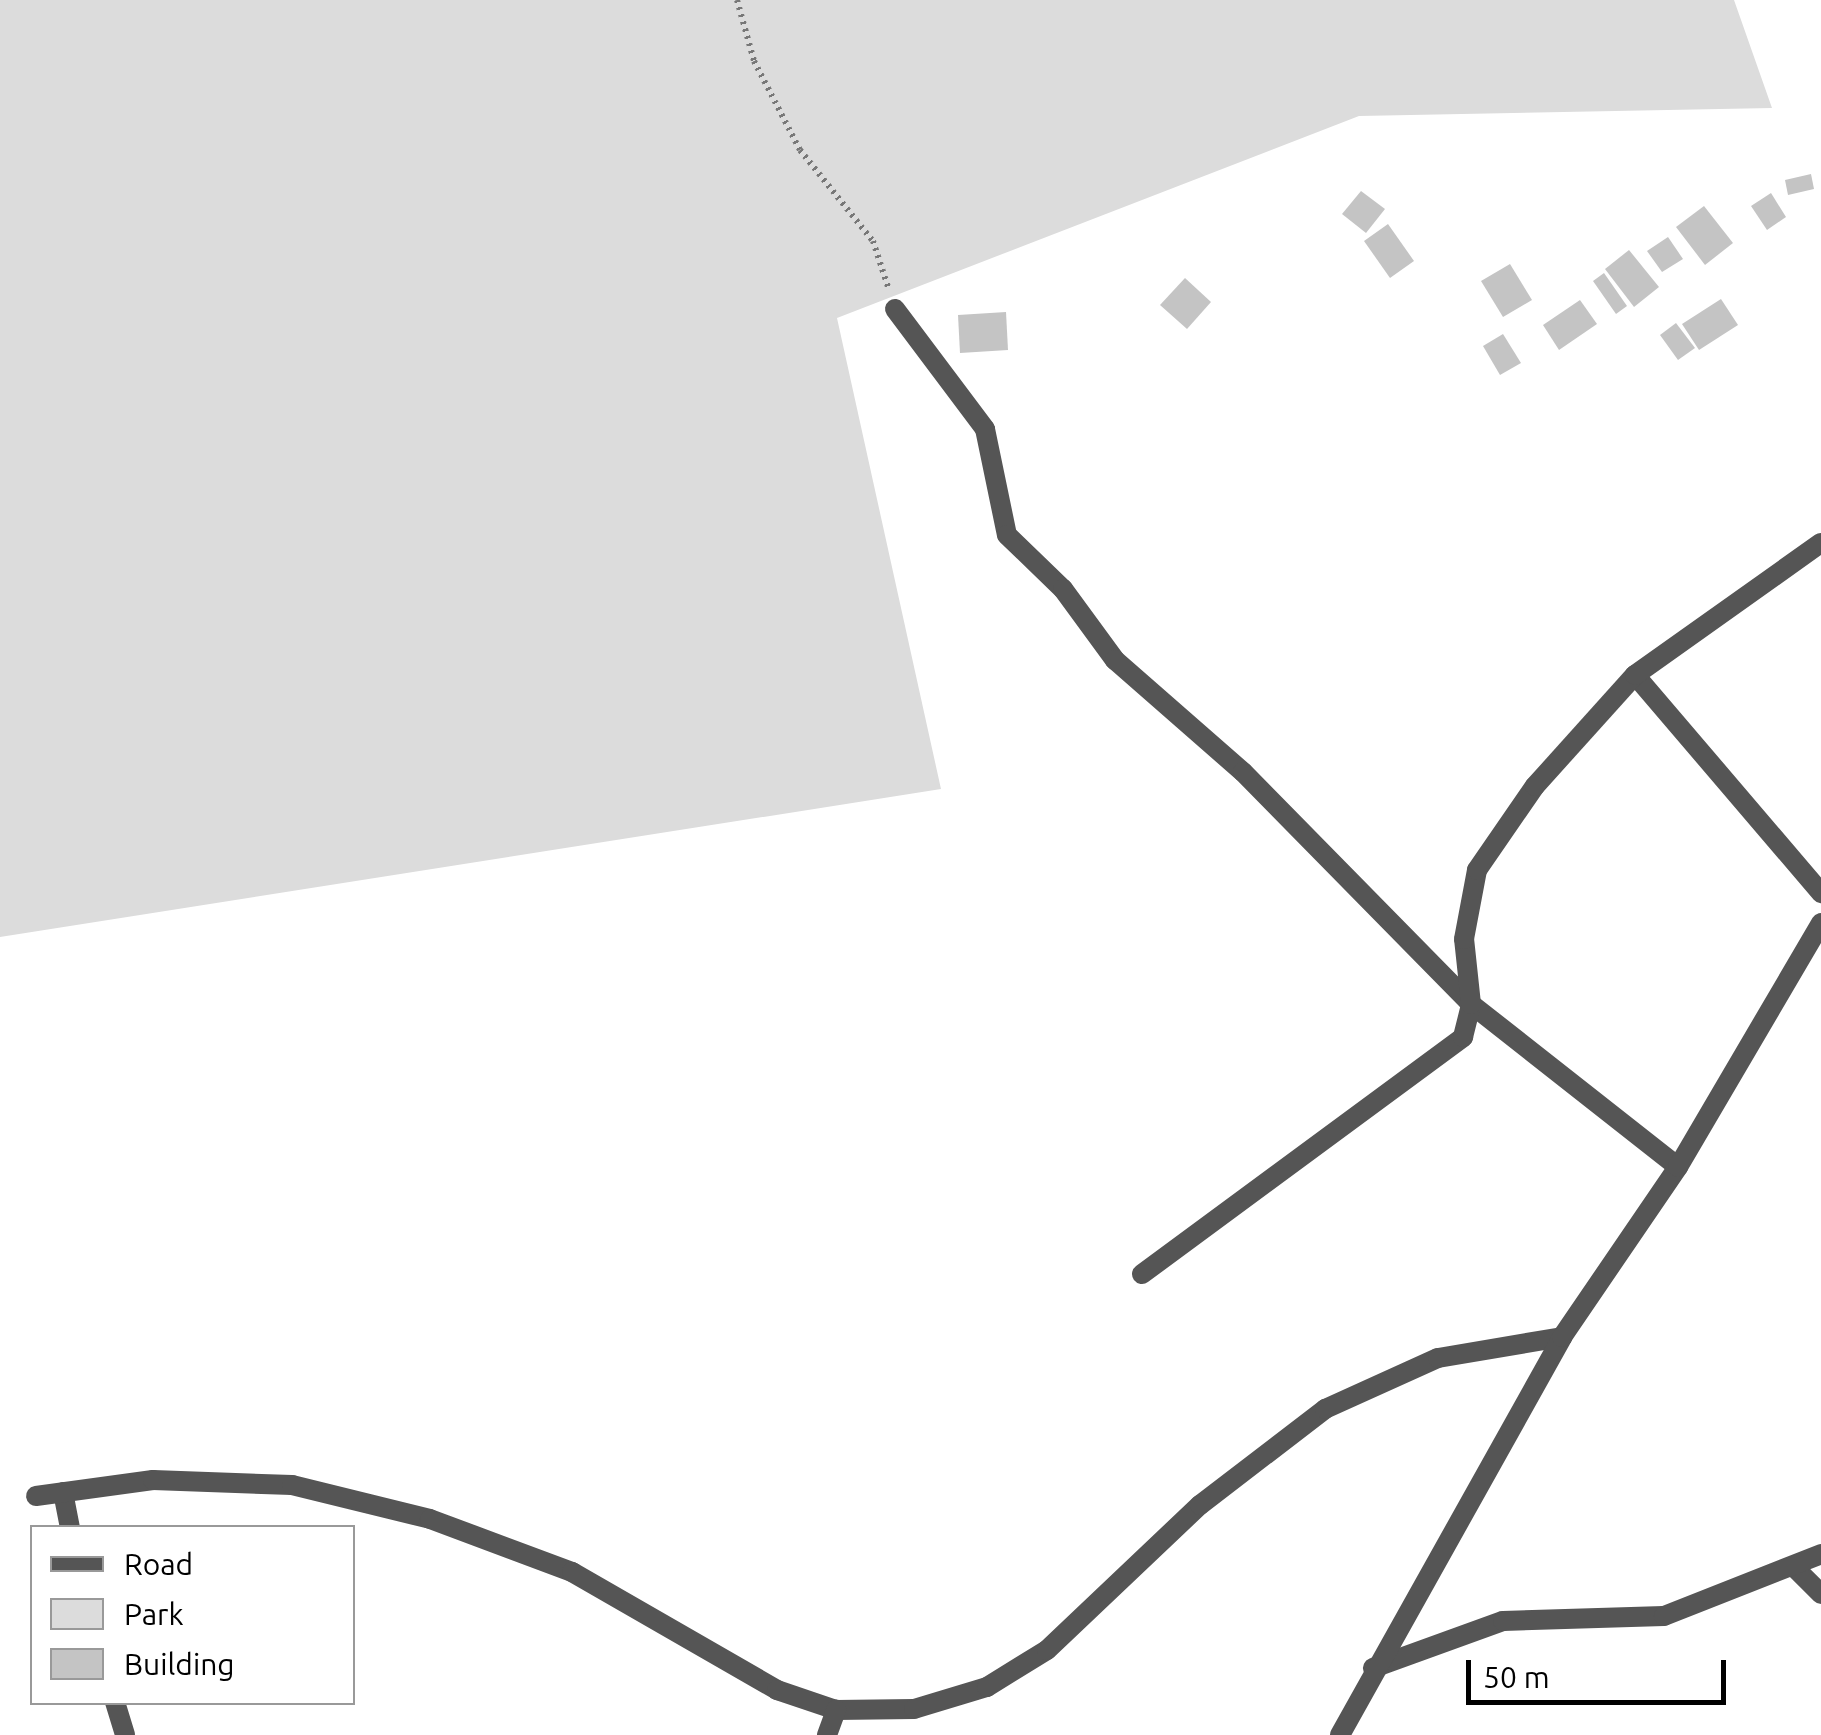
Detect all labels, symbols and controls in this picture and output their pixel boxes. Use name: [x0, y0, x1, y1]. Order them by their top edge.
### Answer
legend: [30, 1525, 355, 1705]
text: Road: [124, 1547, 193, 1581]
text: Park: [124, 1597, 184, 1631]
scale bar: [1471, 1640, 1731, 1702]
text: Building: [124, 1647, 235, 1681]
text: 50 m: [1483, 1660, 1550, 1694]

